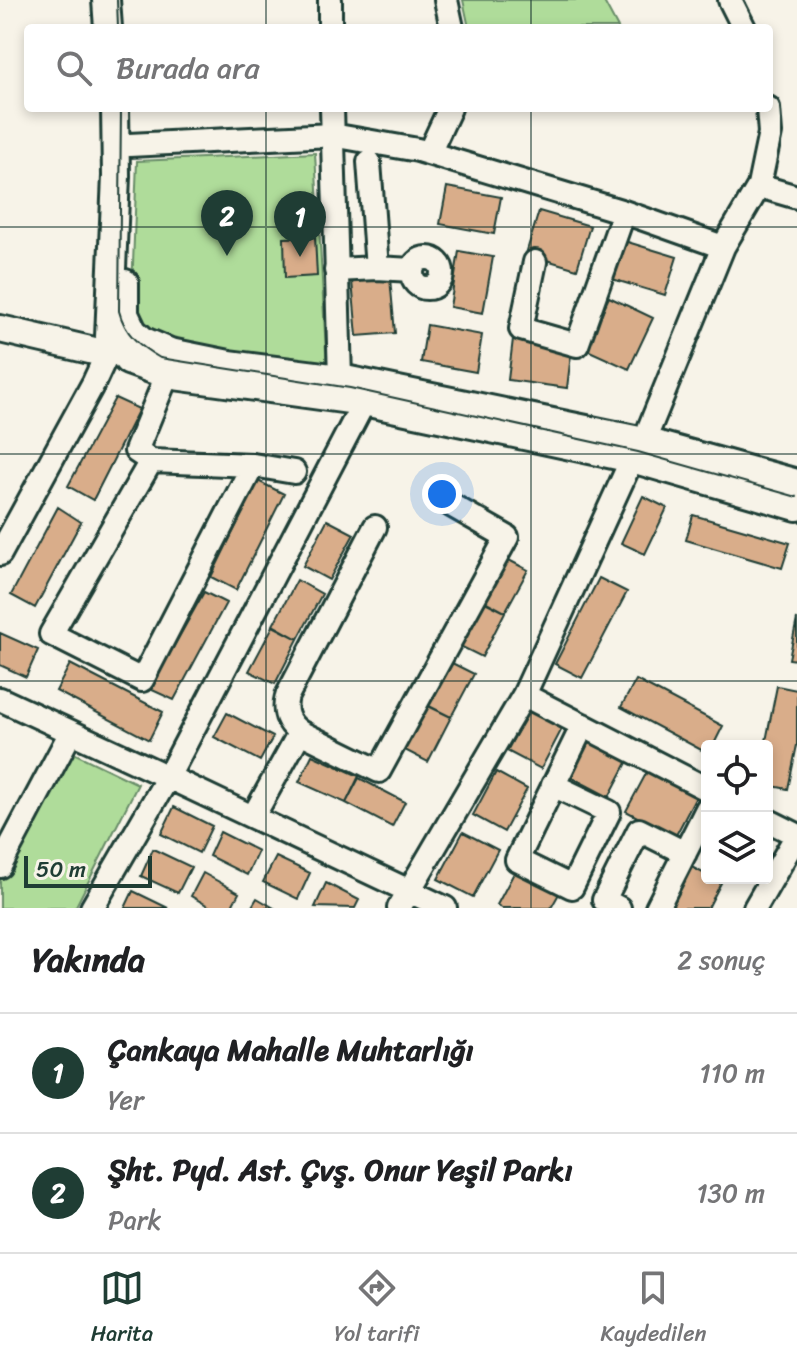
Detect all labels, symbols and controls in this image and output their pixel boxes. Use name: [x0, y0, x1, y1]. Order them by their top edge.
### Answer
search box: [24, 24, 773, 112]
text: Burada ara: [116, 41, 259, 95]
icon: search: [52, 46, 96, 90]
pin: 2: [201, 190, 253, 256]
pin: 1: [274, 191, 326, 257]
your location: [422, 474, 462, 514]
map controls: [701, 740, 773, 884]
button: locate: [701, 740, 773, 812]
button: layers: [701, 812, 773, 884]
text: 50 m: [36, 850, 86, 889]
scale bar: [24, 852, 152, 888]
text: Yakında: [32, 930, 145, 990]
text: 2 sonuç: [677, 937, 765, 983]
text: Çankaya Mahalle Muhtarlığı: [108, 1023, 474, 1077]
text: 1: [52, 1050, 64, 1096]
text: 110 m: [700, 1050, 765, 1096]
text: Yer: [108, 1077, 144, 1123]
text: Şht. Pyd. Ast. Çvş. Onur Yeşil Parkı: [108, 1143, 573, 1197]
text: 2: [50, 1170, 66, 1216]
text: 130 m: [696, 1170, 765, 1216]
text: Park: [108, 1197, 161, 1243]
tab: Harita: [91, 1266, 153, 1353]
tab: Yol tarifi: [334, 1266, 419, 1353]
tab: Kaydedilen: [601, 1266, 706, 1353]

